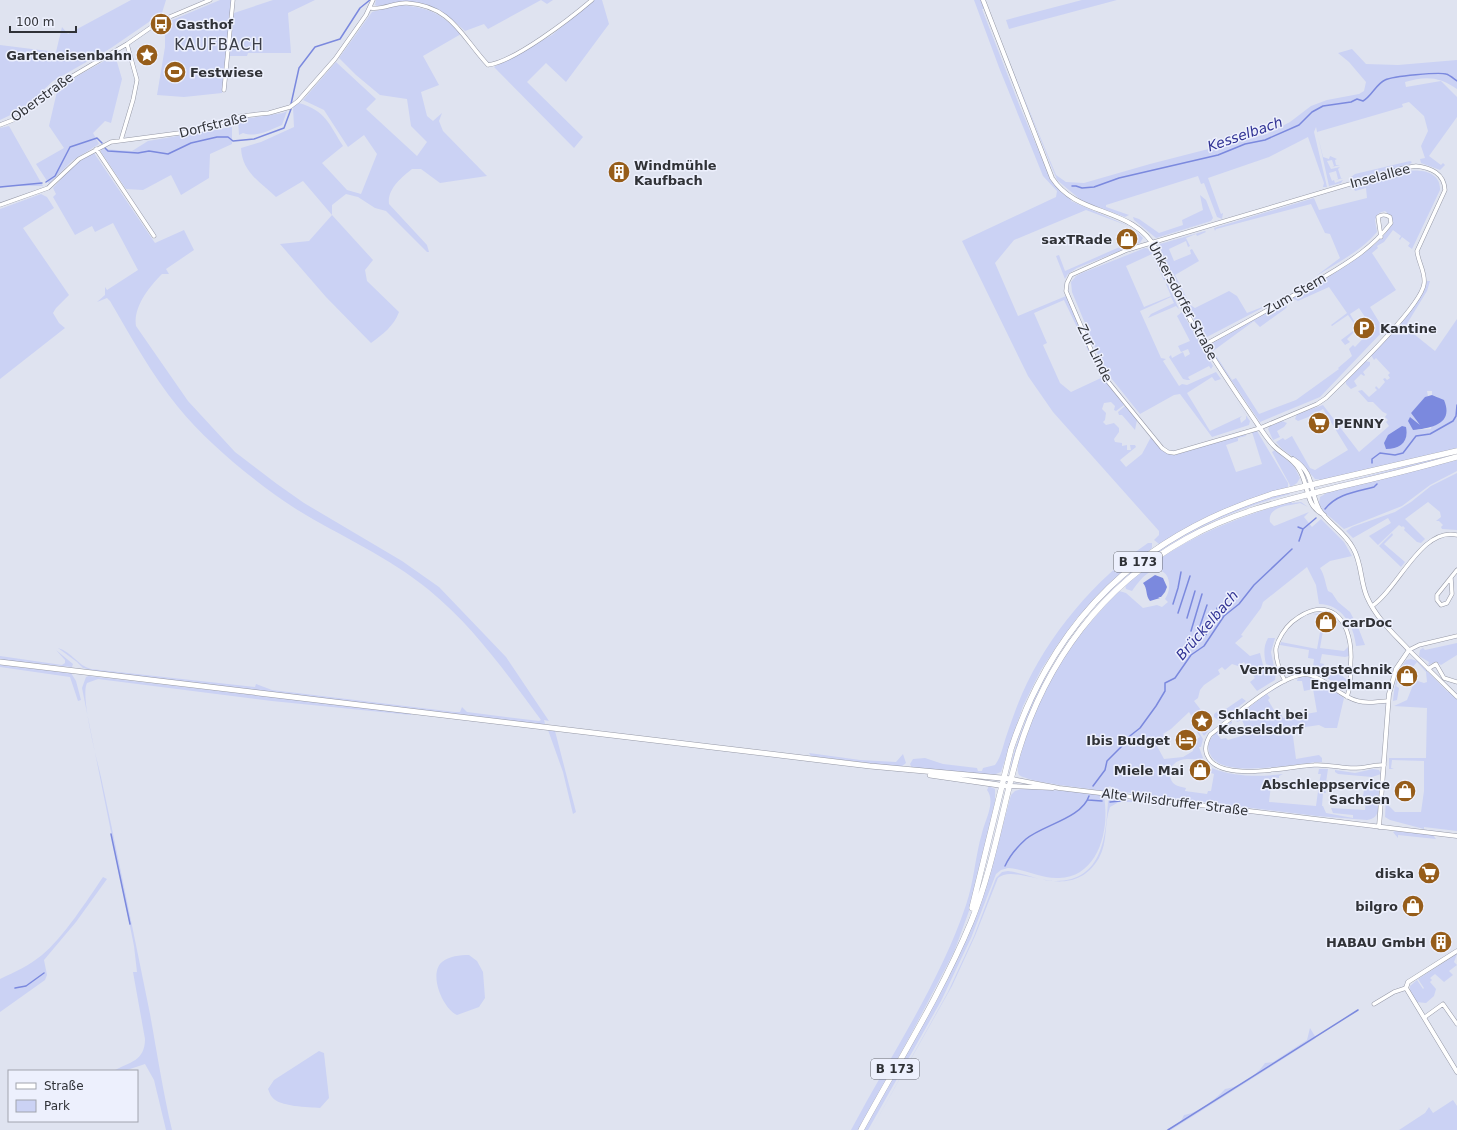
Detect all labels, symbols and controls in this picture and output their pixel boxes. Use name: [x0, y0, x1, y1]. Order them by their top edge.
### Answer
scale bar: [10, 8, 76, 34]
bus stop icon: Gasthof: [148, 11, 174, 37]
text: 100 m: [16, 15, 54, 29]
place label: Gasthof: [176, 17, 234, 32]
district label: KAUFBACH: [174, 36, 264, 54]
place icon: Garteneisenbahn: [134, 42, 160, 68]
place label: Garteneisenbahn: [6, 48, 132, 63]
sports icon: Festwiese: [162, 59, 188, 85]
place label: Festwiese: [190, 65, 263, 80]
street label: Oberstraße: [8, 69, 76, 125]
street label: Dorfstraße: [178, 109, 248, 141]
water label: Kesselbach: [1205, 114, 1285, 154]
place label: Windmühle Kaufbach: [634, 158, 717, 188]
building icon: Windmühle Kaufbach: [606, 159, 632, 185]
street label: Inselallee: [1348, 161, 1412, 191]
shop icon: saxTRade: [1114, 226, 1140, 252]
place label: saxTRade: [1041, 232, 1112, 247]
street label: Unkersdorfer Straße: [1146, 239, 1220, 363]
street label: Zum Stern: [1262, 270, 1328, 318]
parking icon: Kantine: [1351, 315, 1377, 341]
place label: Kantine: [1380, 321, 1437, 336]
street label: Zur Linde: [1075, 322, 1115, 384]
supermarket icon: PENNY: [1306, 410, 1332, 436]
place label: PENNY: [1334, 416, 1384, 431]
road number: B 173: [1114, 552, 1162, 572]
water label: Brückelbach: [1173, 587, 1241, 663]
shop icon: carDoc: [1313, 609, 1339, 635]
place label: carDoc: [1342, 615, 1392, 630]
place label: Vermessungstechnik Engelmann: [1240, 662, 1392, 692]
shop icon: Vermessungstechnik Engelmann: [1394, 663, 1420, 689]
place label: Schlacht bei Kesselsdorf: [1218, 707, 1308, 737]
place icon: Schlacht bei Kesselsdorf: [1189, 708, 1215, 734]
hotel icon: Ibis Budget: [1173, 727, 1199, 753]
place label: Ibis Budget: [1086, 733, 1170, 748]
shop icon: Miele Mai: [1187, 757, 1213, 783]
place label: Miele Mai: [1114, 763, 1184, 778]
place label: Abschleppservice Sachsen: [1262, 777, 1390, 807]
shop icon: Abschleppservice Sachsen: [1392, 778, 1418, 804]
street label: Alte Wilsdruffer Straße: [1101, 786, 1249, 818]
supermarket icon: diska: [1416, 860, 1442, 886]
place label: diska: [1375, 866, 1414, 881]
shop icon: bilgro: [1400, 893, 1426, 919]
place label: bilgro: [1355, 899, 1398, 914]
building icon: HABAU GmbH: [1428, 929, 1454, 955]
place label: HABAU GmbH: [1326, 935, 1426, 950]
road number: B 173: [871, 1059, 919, 1079]
legend: [8, 1070, 138, 1122]
text: Straße: [44, 1079, 84, 1093]
text: Park: [44, 1099, 70, 1113]

